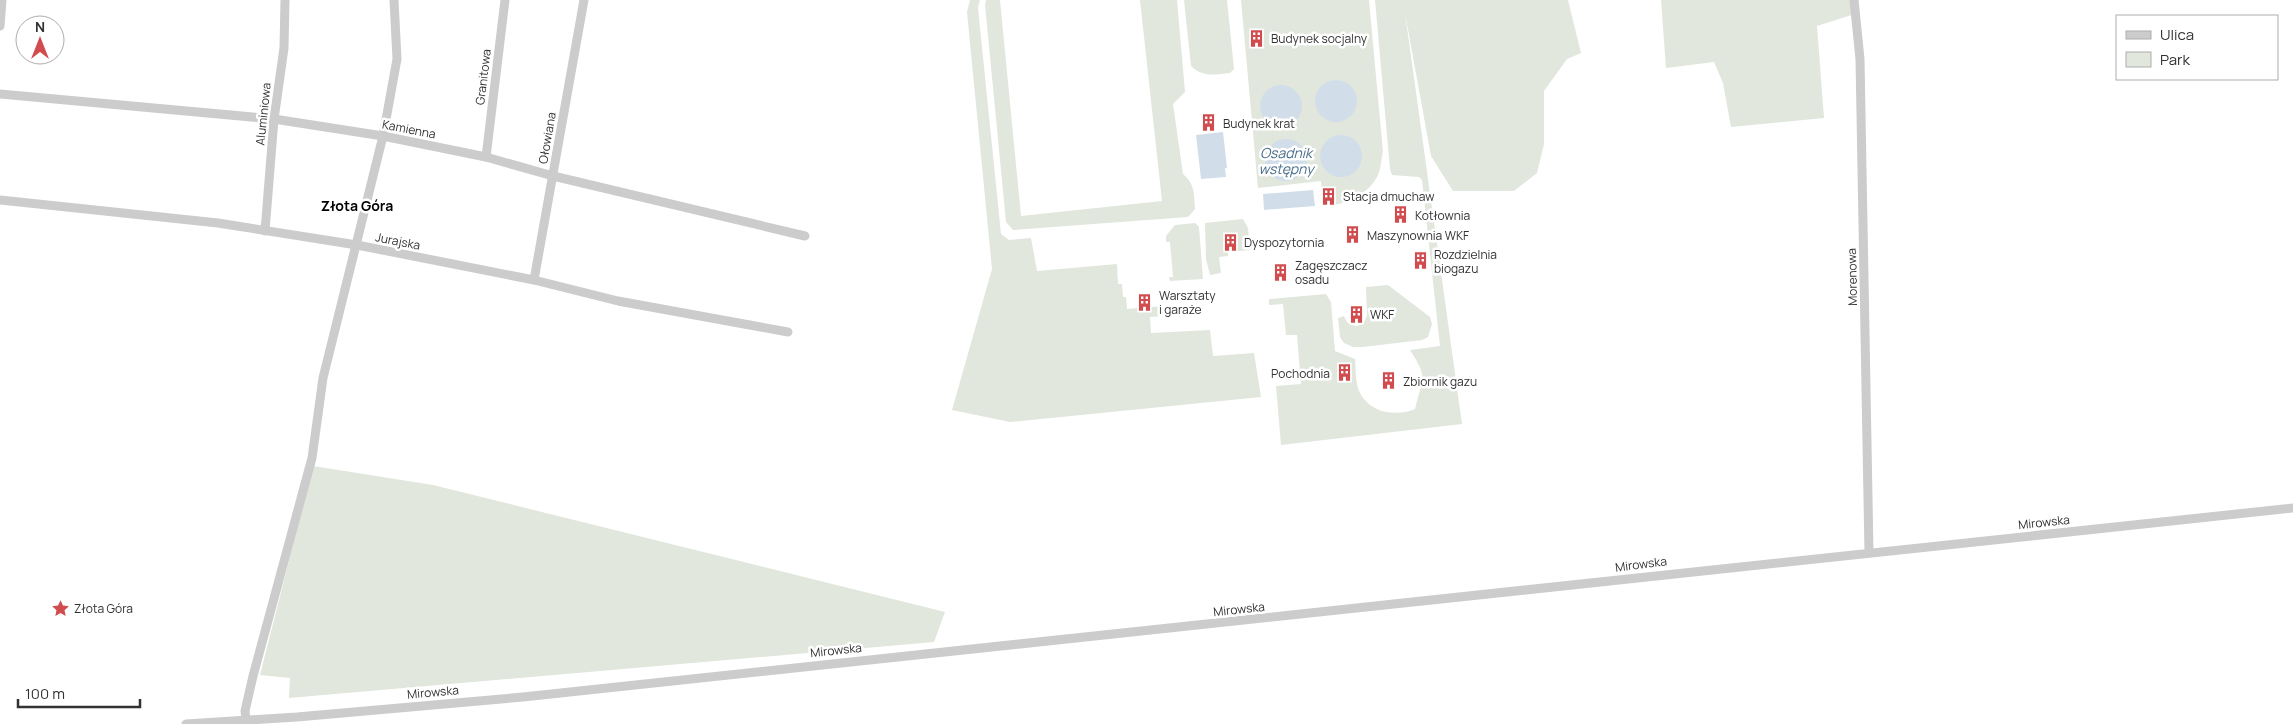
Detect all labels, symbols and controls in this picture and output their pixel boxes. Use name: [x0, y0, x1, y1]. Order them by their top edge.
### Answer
north arrow: [15, 15, 65, 65]
legend: [2116, 15, 2278, 80]
text: N: [35, 17, 45, 36]
text: Ulica: [2160, 24, 2194, 45]
building icon: Budynek socjalny: [1247, 28, 1267, 48]
place label: Budynek socjalny: [1271, 30, 1368, 47]
street label: Granitowa: [471, 48, 495, 106]
text: Park: [2160, 49, 2190, 70]
street label: Aluminiowa: [251, 82, 275, 146]
street label: Ołowiana: [534, 111, 560, 165]
building icon: Budynek krat: [1199, 113, 1219, 133]
street label: Kamienna: [381, 115, 437, 143]
place label: Budynek krat: [1223, 115, 1295, 132]
water label: Osadnik wstępny: [1258, 143, 1316, 178]
building icon: Stacja dmuchaw: [1319, 186, 1339, 206]
place label: Stacja dmuchaw: [1343, 188, 1434, 205]
district label: Złota Góra: [321, 196, 393, 215]
building icon: Kotłownia: [1391, 205, 1411, 225]
place label: Kotłownia: [1415, 207, 1470, 224]
building icon: Maszynownia WKF: [1343, 225, 1363, 245]
place label: Maszynownia WKF: [1367, 227, 1469, 244]
street label: Jurajska: [374, 228, 422, 254]
building icon: Dyspozytornia: [1220, 232, 1240, 252]
place label: Dyspozytornia: [1244, 234, 1324, 251]
place label: Rozdzielnia biogazu: [1434, 246, 1497, 277]
street label: Morenowa: [1843, 248, 1861, 306]
building icon: Rozdzielnia biogazu: [1410, 251, 1430, 271]
place label: Zagęszczacz osadu: [1295, 257, 1368, 288]
building icon: Zagęszczacz osadu: [1271, 262, 1291, 282]
place label: Warsztaty i garaże: [1159, 287, 1216, 318]
building icon: Warsztaty i garaże: [1135, 292, 1155, 312]
building icon: WKF: [1346, 304, 1366, 324]
place label: WKF: [1370, 306, 1394, 323]
building icon: Pochodnia: [1334, 363, 1354, 383]
place label: Pochodnia: [1271, 365, 1330, 382]
building icon: Zbiornik gazu: [1379, 371, 1399, 391]
place label: Zbiornik gazu: [1403, 373, 1477, 390]
street label: Mirowska: [2017, 511, 2071, 533]
street label: Mirowska: [1614, 552, 1668, 576]
place icon: Złota Góra: [50, 598, 70, 618]
street label: Mirowska: [1212, 598, 1266, 620]
place label: Złota Góra: [74, 600, 133, 617]
street label: Mirowska: [809, 639, 863, 661]
scale bar: [18, 676, 140, 708]
street label: Mirowska: [406, 681, 460, 703]
text: 100 m: [25, 683, 65, 704]

